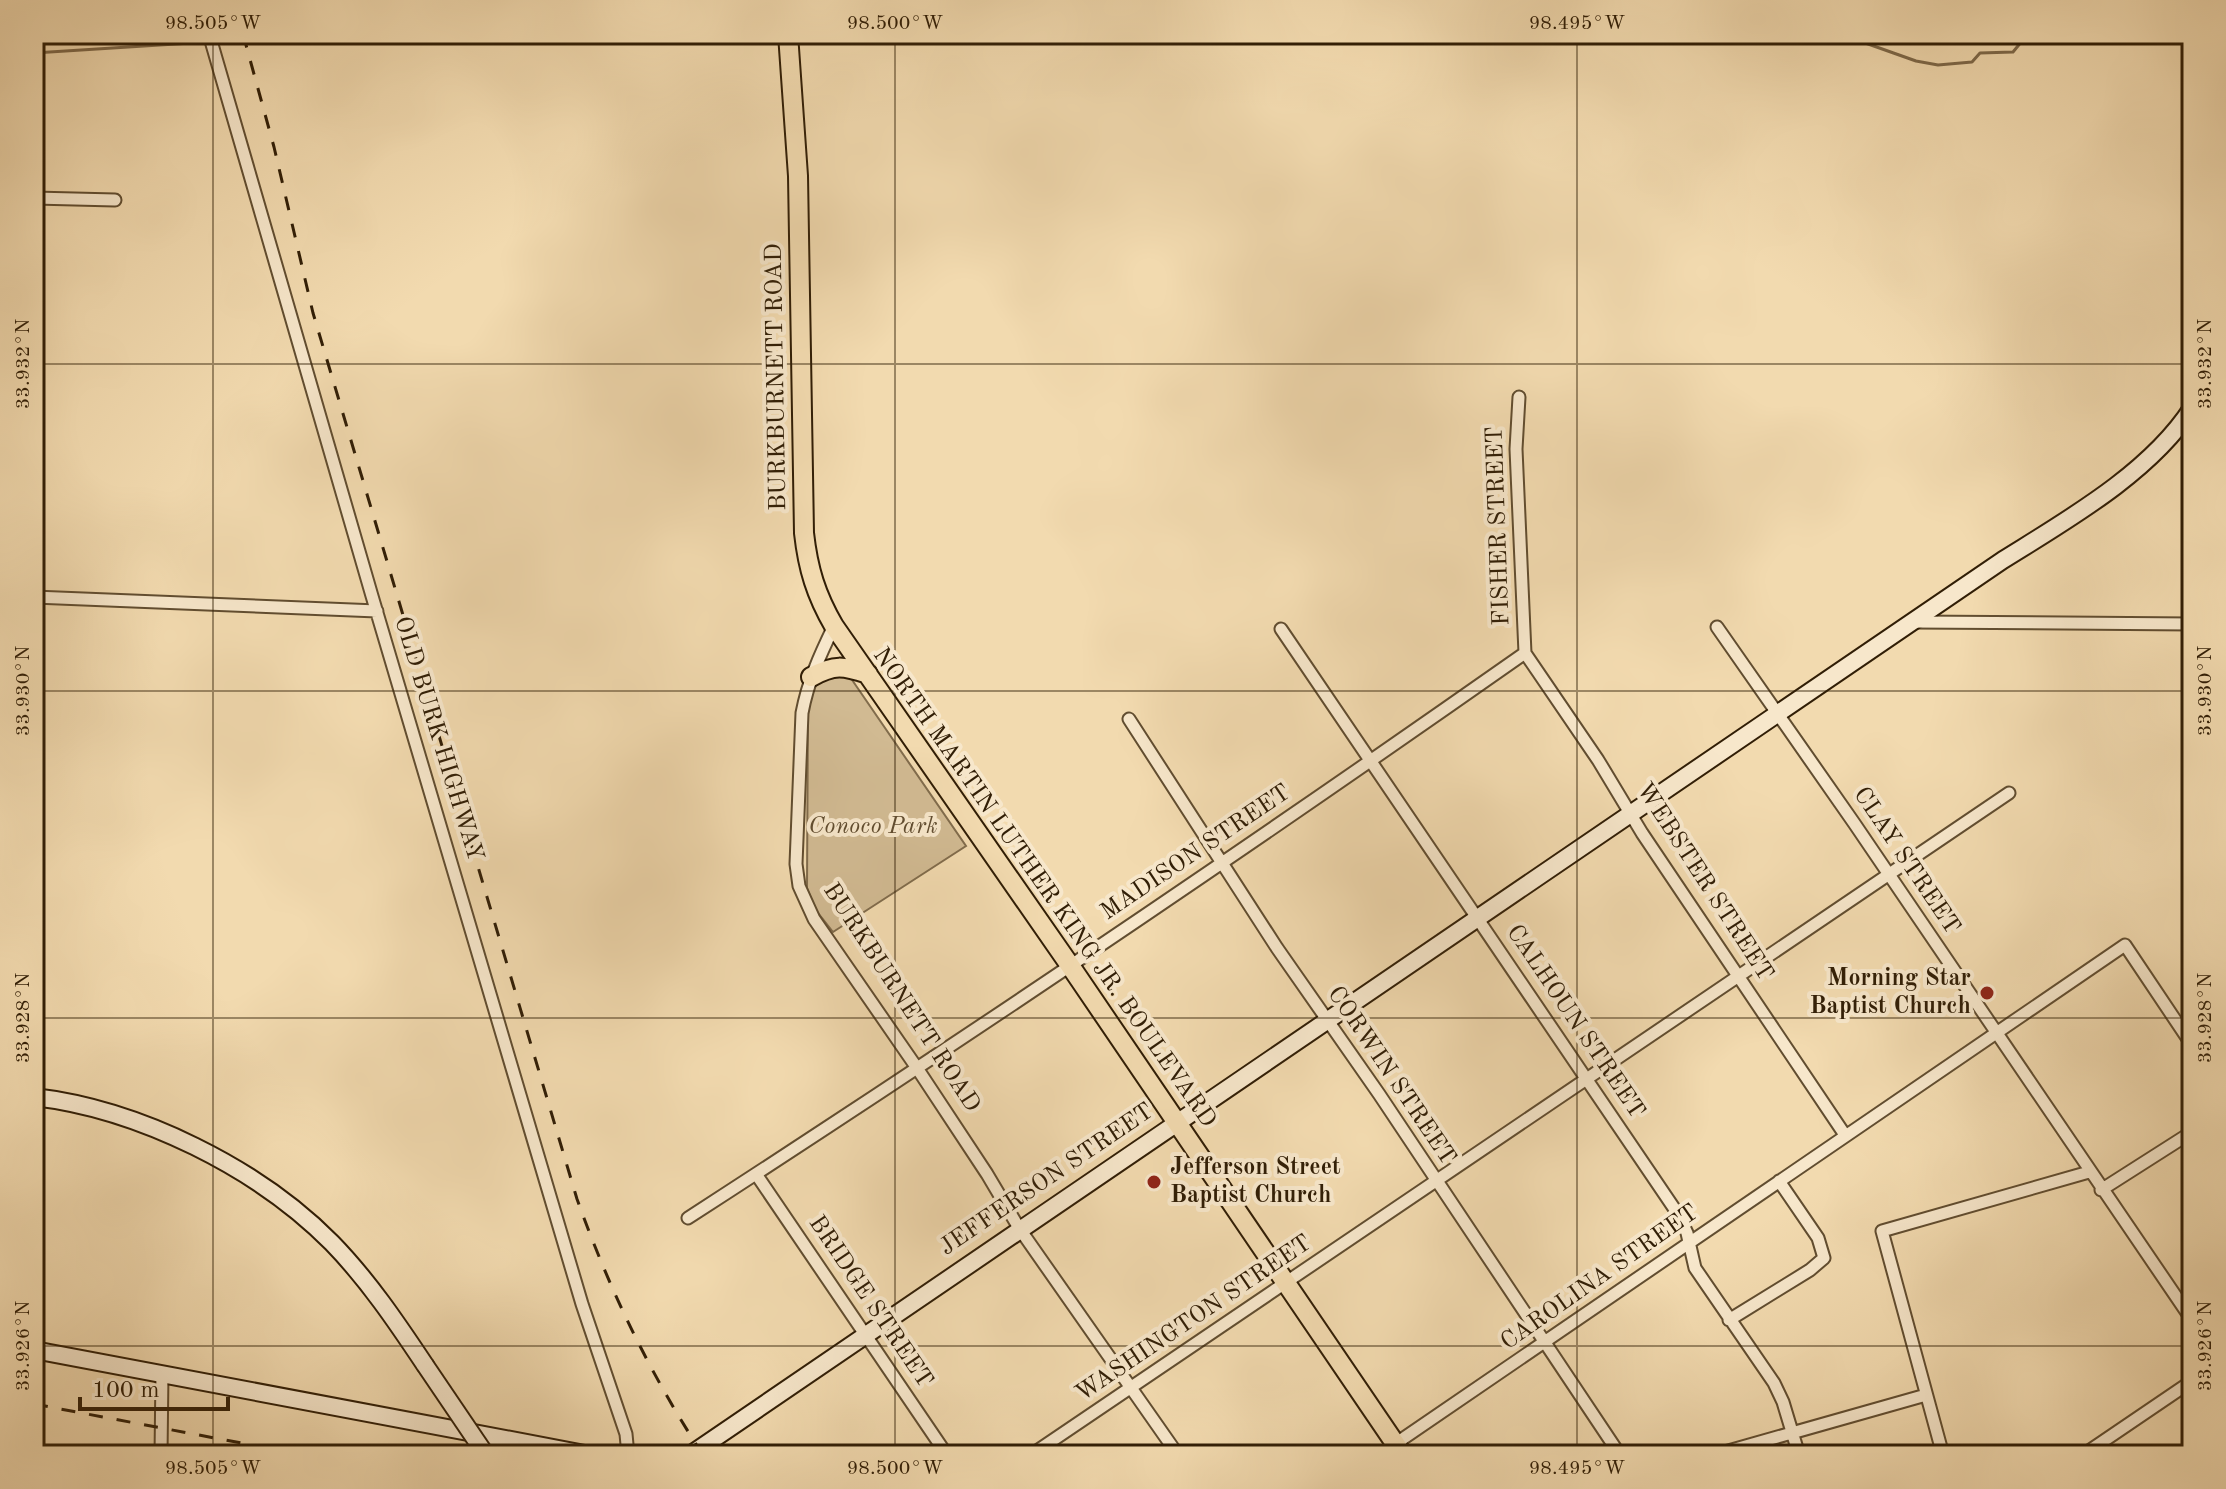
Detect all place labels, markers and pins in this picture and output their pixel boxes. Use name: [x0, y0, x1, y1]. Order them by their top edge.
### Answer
place label: Morning Star Baptist Church: [1810, 967, 1971, 1019]
marker: Morning Star Baptist Church: [1978, 984, 1996, 1002]
place label: Jefferson Street Baptist Church: [1170, 1156, 1341, 1208]
marker: Jefferson Street Baptist Church: [1145, 1173, 1163, 1191]

